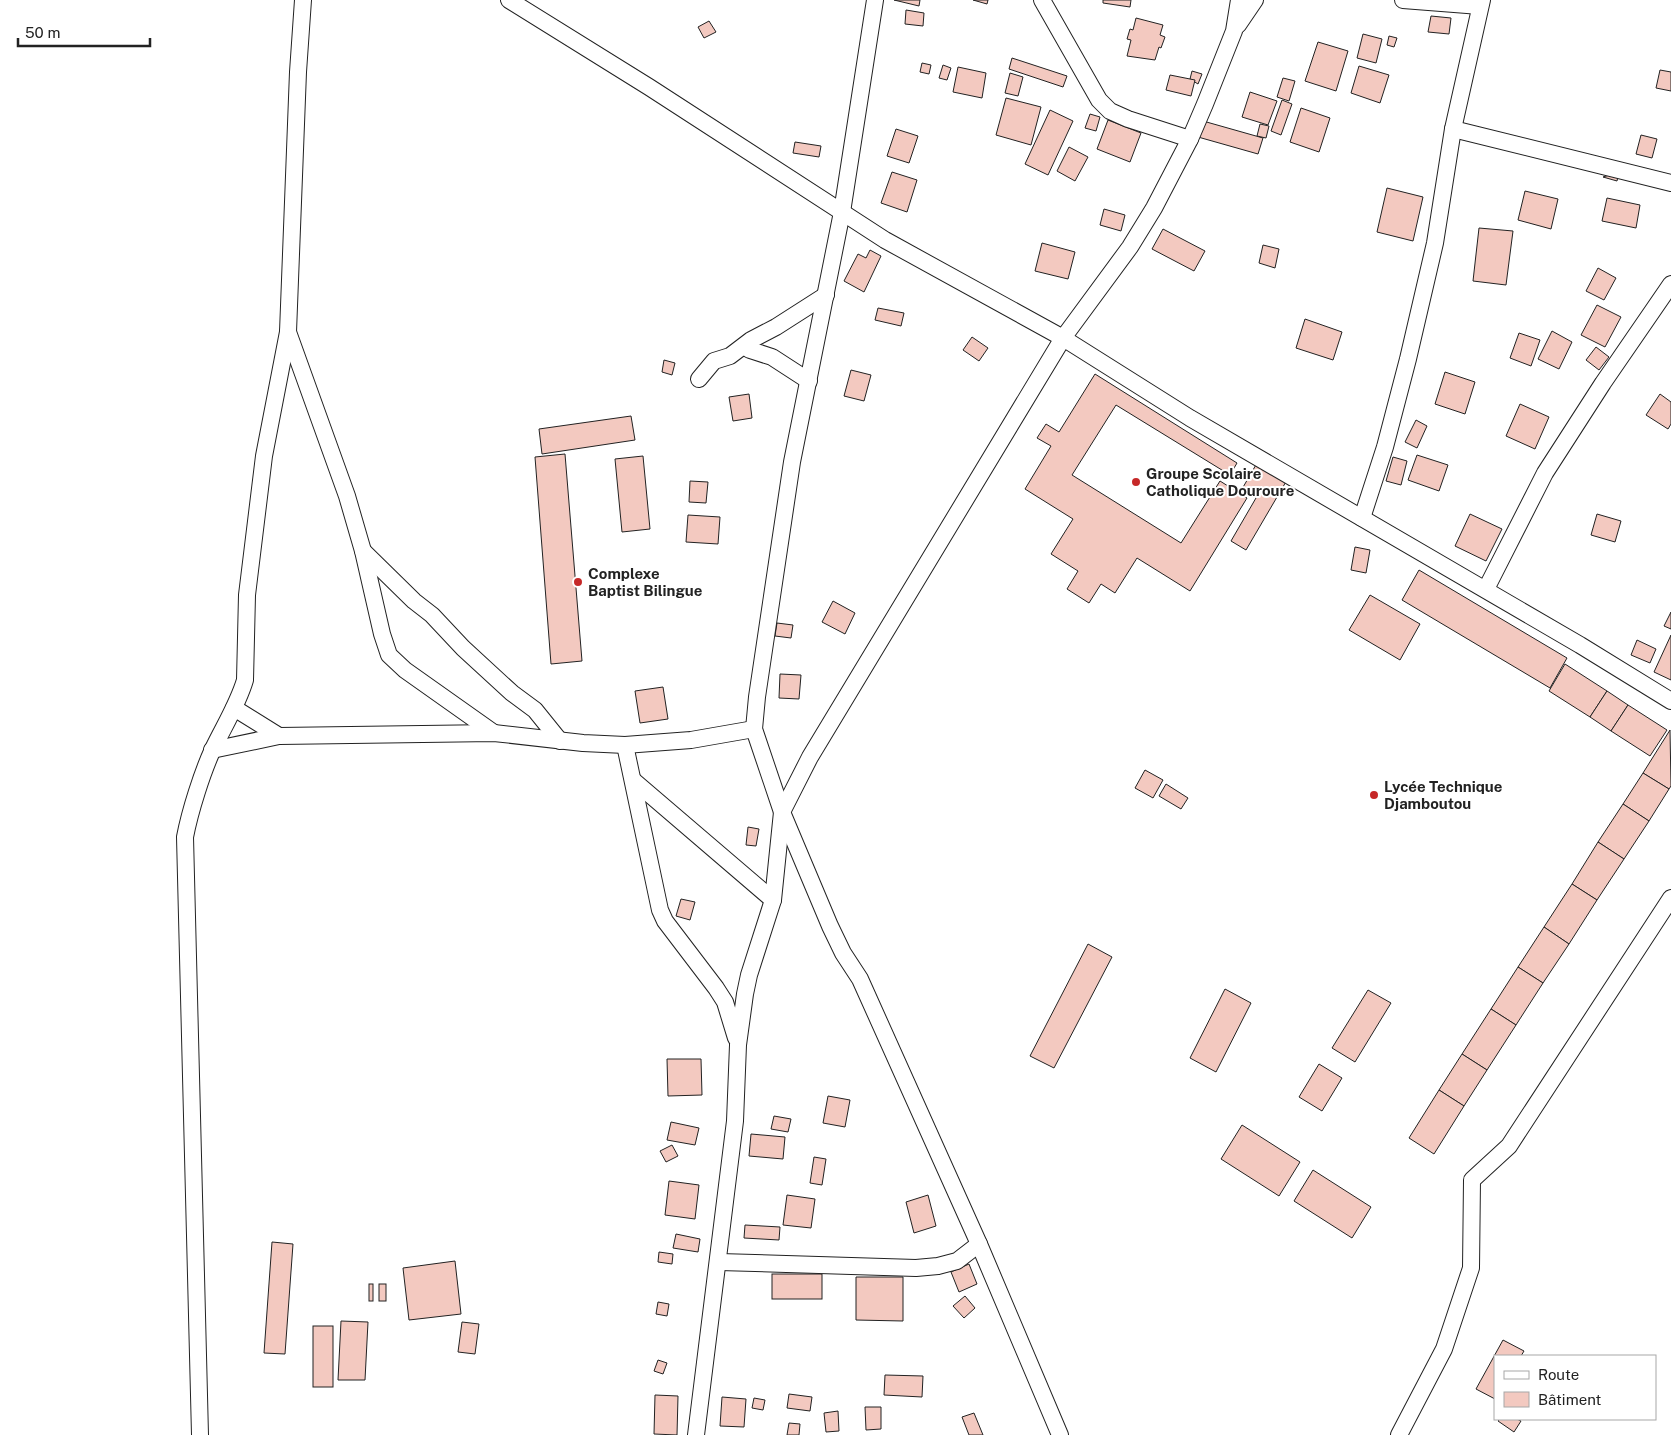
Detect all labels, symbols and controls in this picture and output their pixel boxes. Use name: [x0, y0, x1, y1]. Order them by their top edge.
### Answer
scale bar: [18, 15, 150, 47]
text: 50 m: [25, 24, 60, 41]
place label: Groupe Scolaire Catholique Douroure: [1146, 465, 1294, 499]
marker: Groupe Scolaire Catholique Douroure: [1130, 476, 1142, 488]
place label: Complexe Baptist Bilingue: [588, 565, 702, 599]
marker: Complexe Baptist Bilingue: [572, 576, 584, 588]
place label: Lycée Technique Djamboutou: [1384, 778, 1502, 812]
marker: Lycée Technique Djamboutou: [1368, 789, 1380, 801]
legend: [1494, 1355, 1656, 1420]
text: Route: [1538, 1366, 1579, 1383]
text: Bâtiment: [1538, 1391, 1601, 1408]

